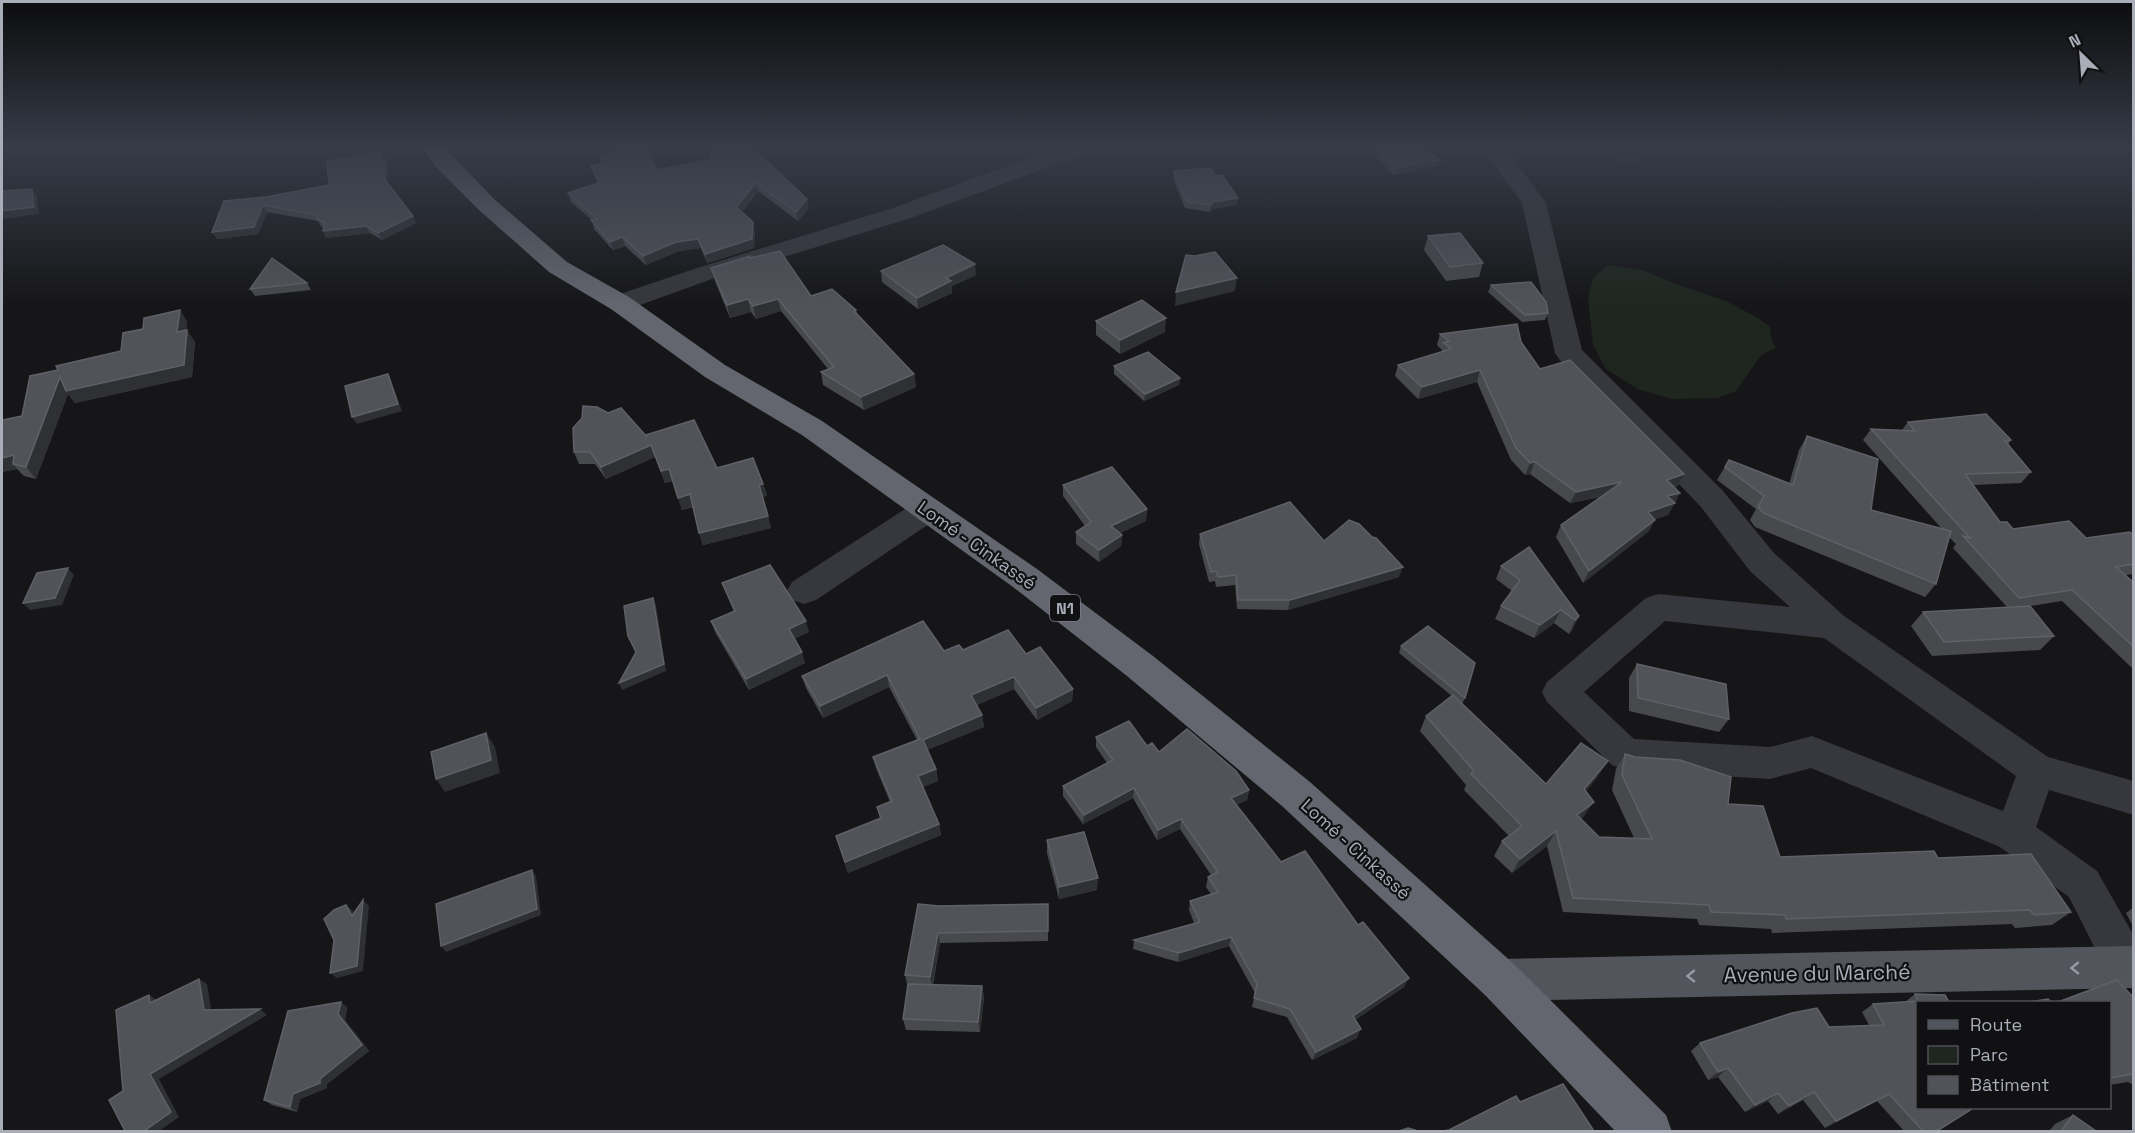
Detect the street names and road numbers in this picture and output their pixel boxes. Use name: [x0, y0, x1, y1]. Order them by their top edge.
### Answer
street label: Lomé - Cinkassé: [913, 495, 1041, 595]
road number: N1: [1050, 595, 1080, 621]
street label: Lomé - Cinkassé: [1296, 794, 1416, 904]
street label: Avenue du Marché: [1723, 958, 1911, 988]

